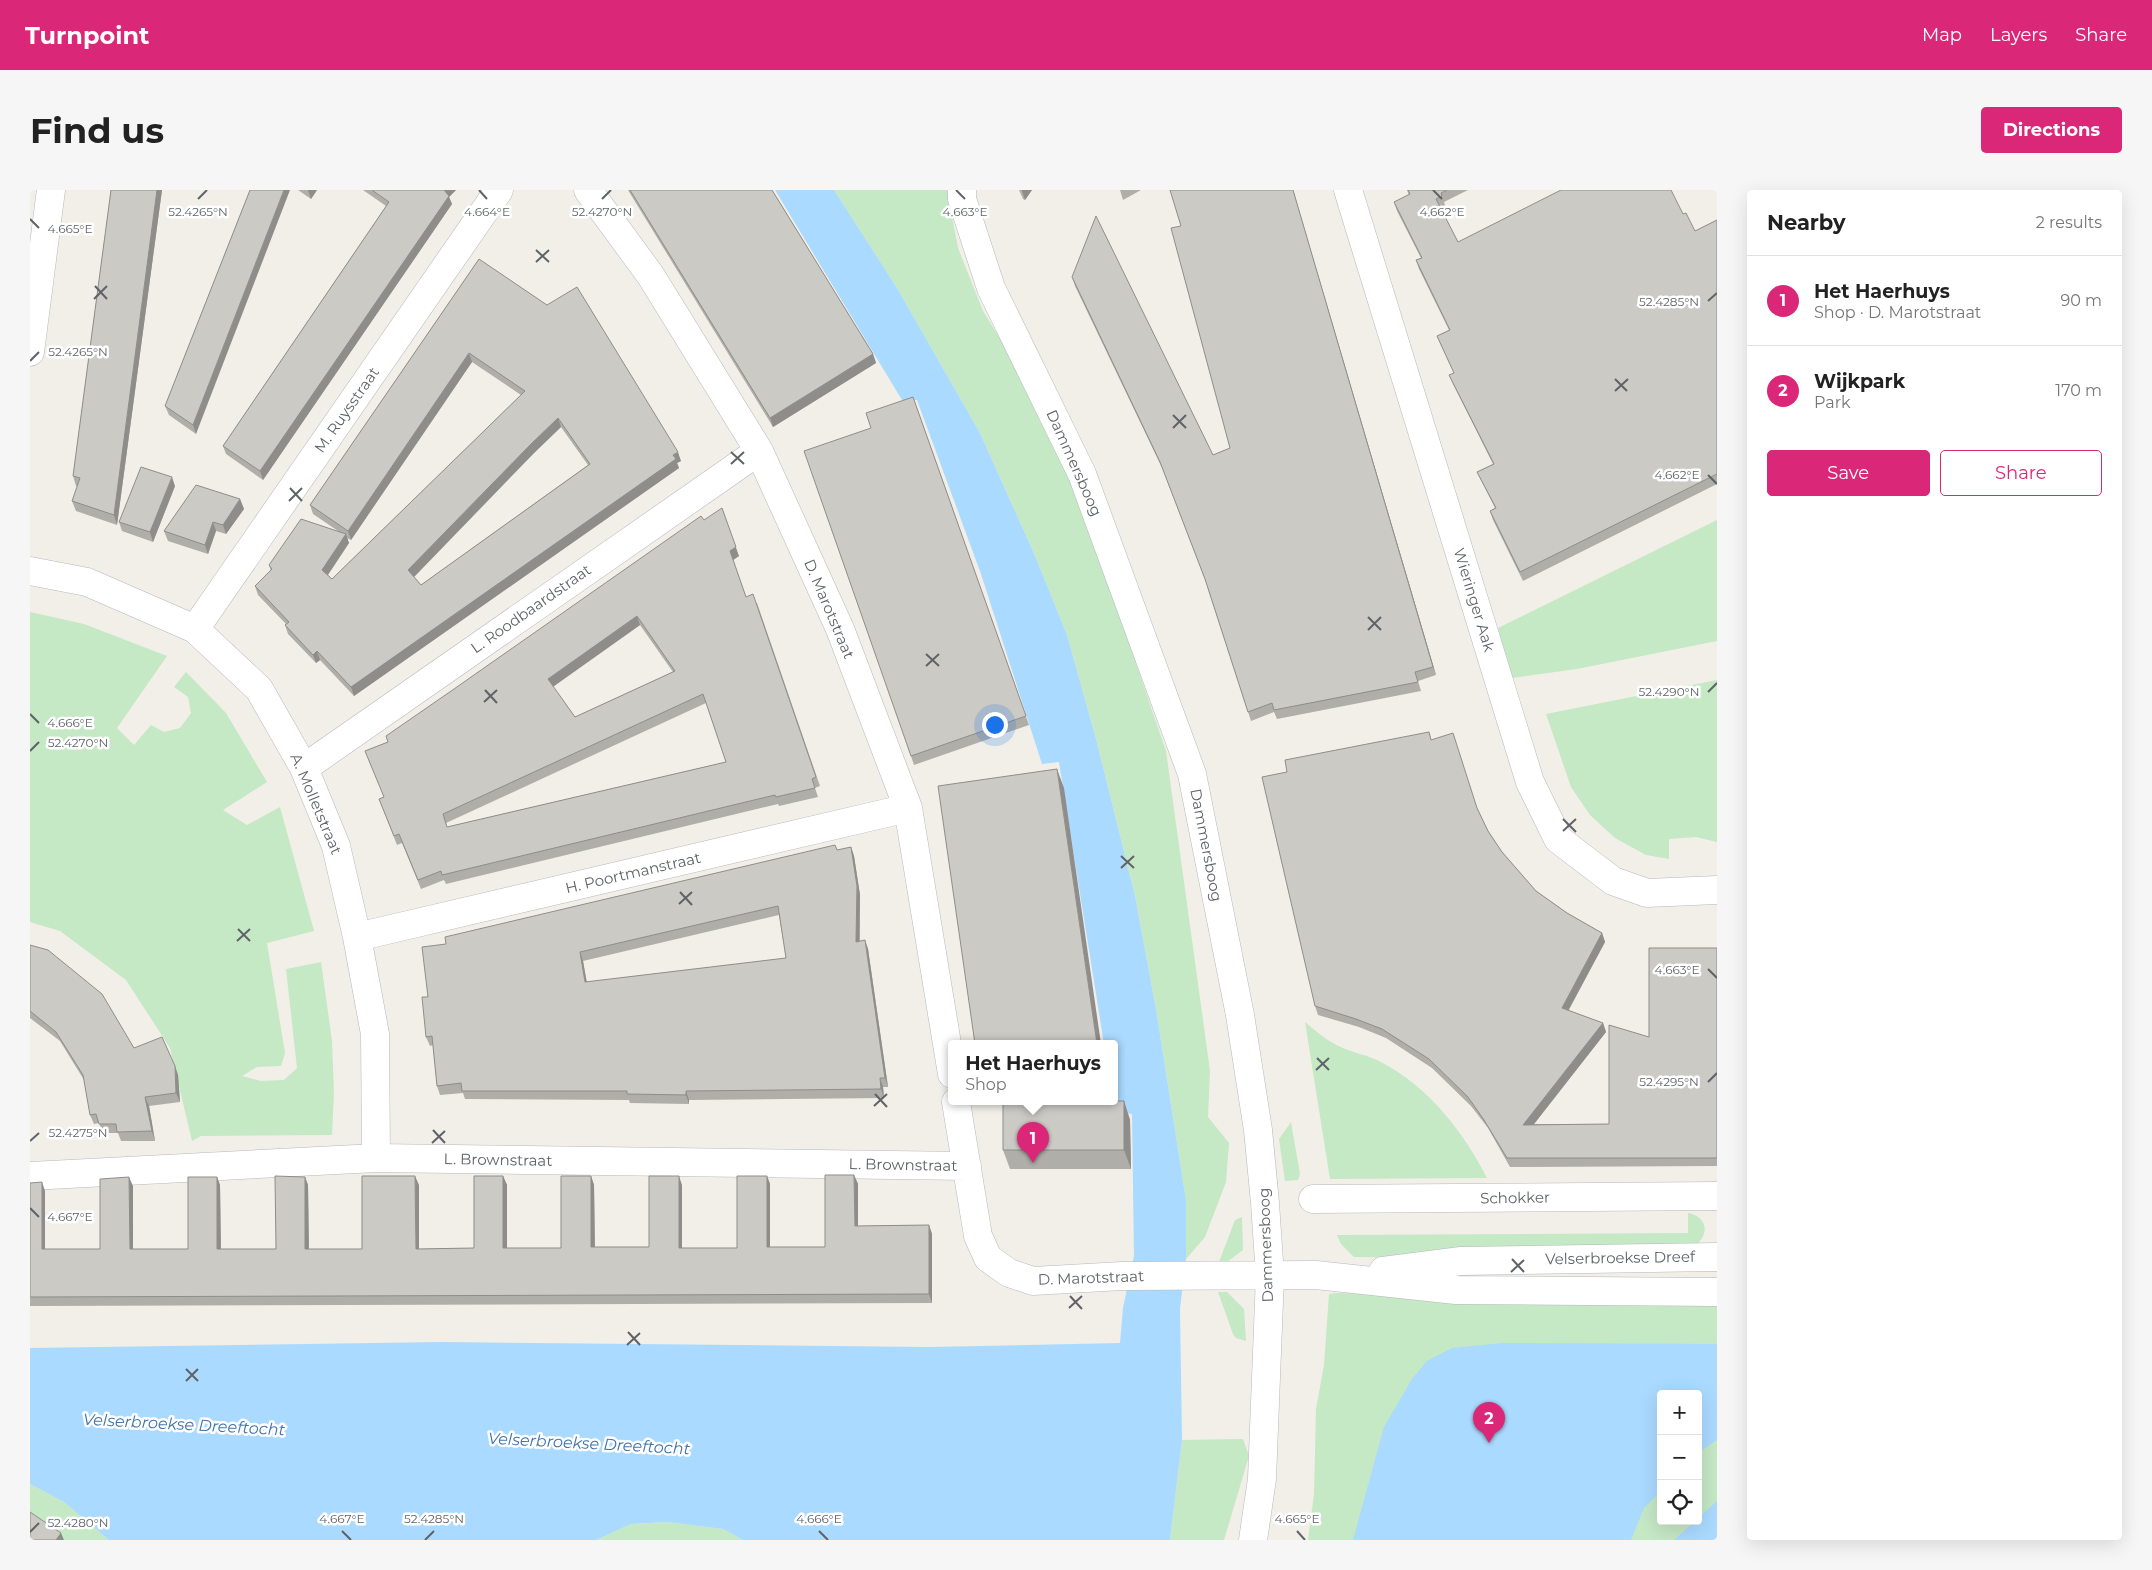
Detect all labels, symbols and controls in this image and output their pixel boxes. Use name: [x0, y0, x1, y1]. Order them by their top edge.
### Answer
text: Turnpoint: [25, 21, 149, 50]
text: Map: [1922, 24, 1962, 46]
text: Layers: [1990, 24, 2047, 46]
text: Share: [2075, 24, 2127, 46]
button: Directions: [1981, 107, 2122, 153]
text: Find us: [30, 109, 164, 152]
text: 52.4265°N: [168, 204, 228, 219]
text: 4.664°E: [464, 204, 510, 219]
text: 52.4270°N: [572, 204, 632, 219]
text: 4.663°E: [943, 204, 987, 219]
text: 4.662°E: [1419, 204, 1465, 219]
text: Nearby: [1767, 210, 1846, 235]
text: 2 results: [2036, 213, 2102, 232]
text: 4.665°E: [48, 221, 92, 236]
text: Het Haerhuys: [1814, 280, 1950, 303]
text: 1: [1780, 291, 1786, 310]
text: 90 m: [2060, 291, 2102, 310]
text: 52.4285°N: [1639, 294, 1699, 309]
text: Shop · D. Marotstraat: [1814, 303, 1981, 322]
text: 52.4265°N: [48, 344, 108, 359]
street label: M. Ruysstraat: [310, 363, 383, 456]
text: Wijkpark: [1814, 370, 1905, 393]
text: 2: [1778, 381, 1788, 400]
text: 170 m: [2055, 381, 2102, 400]
text: Park: [1814, 393, 1851, 412]
street label: Dammersboog: [1042, 407, 1106, 519]
button: Save: [1767, 450, 1930, 496]
button: Share: [1940, 450, 2102, 496]
text: 4.662°E: [1654, 467, 1700, 482]
street label: Wieringer Aak: [1450, 546, 1499, 654]
street label: D. Marotstraat: [800, 556, 859, 661]
street label: L. Roodbaardstraat: [467, 560, 595, 657]
text: 52.4290°N: [1639, 684, 1699, 699]
your location: [982, 712, 1008, 738]
text: 4.666°E: [47, 715, 93, 730]
text: 52.4270°N: [48, 735, 108, 750]
street label: A. Molletstraat: [287, 750, 346, 857]
street label: Dammersboog: [1186, 787, 1227, 903]
street label: H. Poortmanstraat: [563, 848, 703, 897]
text: 4.663°E: [1655, 962, 1699, 977]
popup: [948, 1040, 1118, 1105]
text: Het Haerhuys: [965, 1052, 1101, 1075]
text: 52.4295°N: [1639, 1074, 1699, 1089]
text: Shop: [965, 1075, 1007, 1094]
pin: 1: [1017, 1122, 1049, 1163]
text: 52.4275°N: [49, 1125, 108, 1140]
street label: L. Brownstraat: [444, 1149, 552, 1170]
street label: L. Brownstraat: [849, 1154, 957, 1175]
street label: Dammersboog: [1254, 1187, 1277, 1303]
street label: Schokker: [1480, 1187, 1550, 1208]
text: 4.667°E: [47, 1209, 93, 1224]
street label: Velserbroekse Dreef: [1545, 1247, 1696, 1268]
street label: D. Marotstraat: [1038, 1266, 1144, 1289]
map controls: [1657, 1390, 1702, 1525]
button: +: [1657, 1390, 1702, 1435]
pin: 2: [1473, 1402, 1505, 1443]
water label: Velserbroekse Dreeftocht: [82, 1410, 286, 1439]
water label: Velserbroekse Dreeftocht: [487, 1429, 691, 1458]
button: −: [1657, 1435, 1702, 1480]
button: locate: [1657, 1480, 1702, 1525]
text: 4.667°E: [319, 1511, 365, 1526]
text: 52.4285°N: [404, 1511, 464, 1526]
text: 4.666°E: [796, 1511, 842, 1526]
text: 4.665°E: [1275, 1511, 1319, 1526]
text: 52.4280°N: [47, 1515, 109, 1530]

